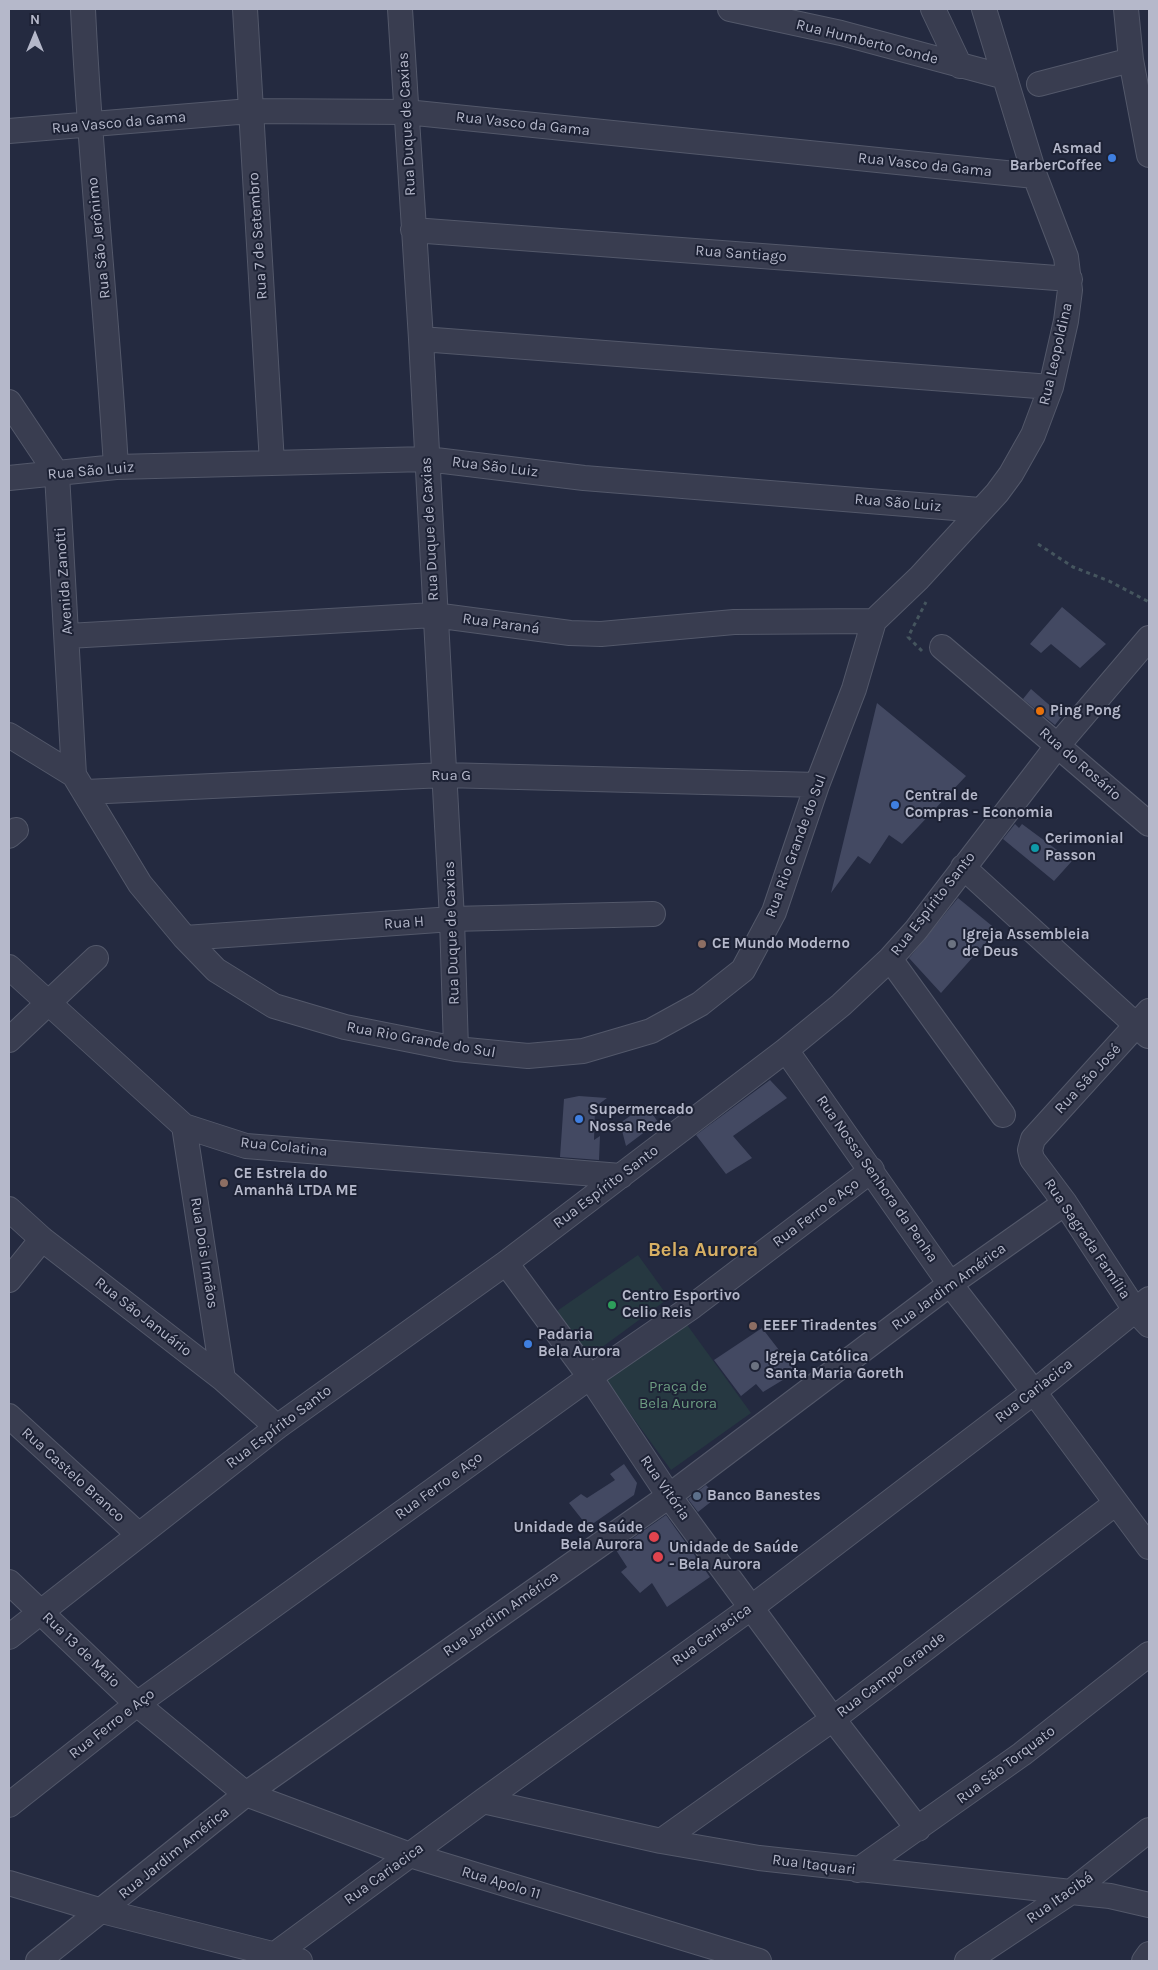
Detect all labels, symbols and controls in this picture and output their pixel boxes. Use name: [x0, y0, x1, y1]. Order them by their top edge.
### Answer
north arrow: [10, 10, 60, 60]
text: N: [30, 11, 40, 28]
street label: Rua Humberto Conde: [794, 16, 940, 68]
street label: Rua Duque de Caxias: [394, 52, 420, 196]
street label: Rua Vasco da Gama: [51, 108, 187, 138]
street label: Rua Vasco da Gama: [455, 108, 591, 140]
place label: Asmad BarberCoffee: [1010, 140, 1102, 175]
street label: Rua Vasco da Gama: [857, 149, 993, 181]
marker: Asmad BarberCoffee: [1106, 152, 1118, 164]
street label: Rua 7 de Setembro: [245, 172, 271, 300]
street label: Rua São Jerônimo: [84, 176, 114, 300]
street label: Rua Santiago: [695, 242, 787, 266]
street label: Rua Leopoldina: [1035, 301, 1077, 407]
street label: Rua São Luiz: [451, 453, 539, 481]
street label: Rua Duque de Caxias: [417, 457, 443, 601]
street label: Rua São Luiz: [47, 458, 135, 484]
street label: Rua São Luiz: [854, 490, 942, 516]
street label: Avenida Zanotti: [51, 527, 77, 635]
street label: Rua Paraná: [461, 610, 541, 638]
place label: Ping Pong: [1050, 702, 1121, 720]
marker: Ping Pong: [1034, 705, 1046, 717]
street label: Rua do Rosário: [1035, 724, 1125, 804]
street label: Rua G: [431, 767, 471, 785]
street label: Rua Rio Grande do Sul: [762, 772, 830, 920]
place label: Central de Compras - Economia: [905, 787, 1053, 822]
marker: Central de Compras - Economia: [889, 799, 901, 811]
place label: Cerimonial Passon: [1045, 830, 1124, 865]
marker: Cerimonial Passon: [1029, 842, 1041, 854]
street label: Rua Espírito Santo: [887, 848, 979, 960]
street label: Rua Duque de Caxias: [440, 861, 464, 1005]
street label: Rua H: [383, 913, 425, 933]
place label: Igreja Assembleia de Deus: [962, 926, 1090, 961]
place label: CE Mundo Moderno: [712, 935, 850, 953]
marker: CE Mundo Moderno: [696, 938, 708, 950]
marker: Igreja Assembleia de Deus: [946, 938, 958, 950]
street label: Rua Rio Grande do Sul: [345, 1018, 497, 1062]
street label: Rua São José: [1051, 1040, 1125, 1118]
street label: Rua Nossa Senhora da Penha: [812, 1092, 942, 1266]
place label: Supermercado Nossa Rede: [589, 1101, 693, 1136]
marker: Supermercado Nossa Rede: [573, 1113, 585, 1125]
street label: Rua Colatina: [240, 1133, 328, 1161]
street label: Rua Espírito Santo: [550, 1142, 662, 1232]
place label: CE Estrela do Amanhã LTDA ME: [234, 1165, 358, 1200]
street label: Rua Ferro e Aço: [769, 1175, 863, 1251]
street label: Rua Sagrada Família: [1040, 1175, 1134, 1303]
marker: CE Estrela do Amanhã LTDA ME: [218, 1177, 230, 1189]
street label: Rua Dois Irmãos: [186, 1196, 222, 1310]
district label: Bela Aurora: [648, 1238, 758, 1262]
street label: Rua Jardim América: [888, 1239, 1010, 1335]
street label: Rua São Januário: [91, 1274, 195, 1360]
place label: Centro Esportivo Celio Reis: [622, 1287, 740, 1322]
marker: Centro Esportivo Celio Reis: [606, 1299, 618, 1311]
place label: EEEF Tiradentes: [763, 1317, 877, 1335]
marker: EEEF Tiradentes: [747, 1320, 759, 1332]
place label: Padaria Bela Aurora: [538, 1326, 621, 1361]
marker: Padaria Bela Aurora: [522, 1338, 534, 1350]
place label: Igreja Católica Santa Maria Goreth: [765, 1348, 904, 1383]
street label: Rua Cariacica: [991, 1355, 1077, 1427]
marker: Igreja Católica Santa Maria Goreth: [749, 1360, 761, 1372]
park label: Praça de Bela Aurora: [639, 1378, 717, 1413]
street label: Rua Espírito Santo: [223, 1382, 335, 1472]
street label: Rua Castelo Branco: [18, 1424, 128, 1526]
street label: Rua Ferro e Aço: [392, 1448, 486, 1524]
street label: Rua Vitória: [636, 1452, 694, 1524]
place label: Banco Banestes: [707, 1487, 821, 1505]
marker: Banco Banestes: [691, 1490, 703, 1502]
place label: Unidade de Saúde Bela Aurora: [514, 1519, 643, 1554]
marker: Unidade de Saúde Bela Aurora: [647, 1530, 661, 1544]
place label: Unidade de Saúde - Bela Aurora: [669, 1539, 798, 1574]
marker: Unidade de Saúde - Bela Aurora: [651, 1550, 665, 1564]
street label: Rua Jardim América: [440, 1567, 562, 1661]
street label: Rua Cariacica: [669, 1600, 755, 1670]
street label: Rua 13 de Maio: [38, 1608, 124, 1692]
street label: Rua Campo Grande: [833, 1628, 949, 1722]
street label: Rua Ferro e Aço: [66, 1685, 158, 1763]
street label: Rua São Torquato: [953, 1722, 1059, 1808]
street label: Rua Jardim América: [115, 1803, 233, 1903]
street label: Rua Cariacica: [341, 1839, 427, 1909]
street label: Rua Itaquari: [771, 1851, 857, 1879]
street label: Rua Apolo 11: [459, 1862, 543, 1904]
street label: Rua Itacibá: [1023, 1868, 1097, 1928]

